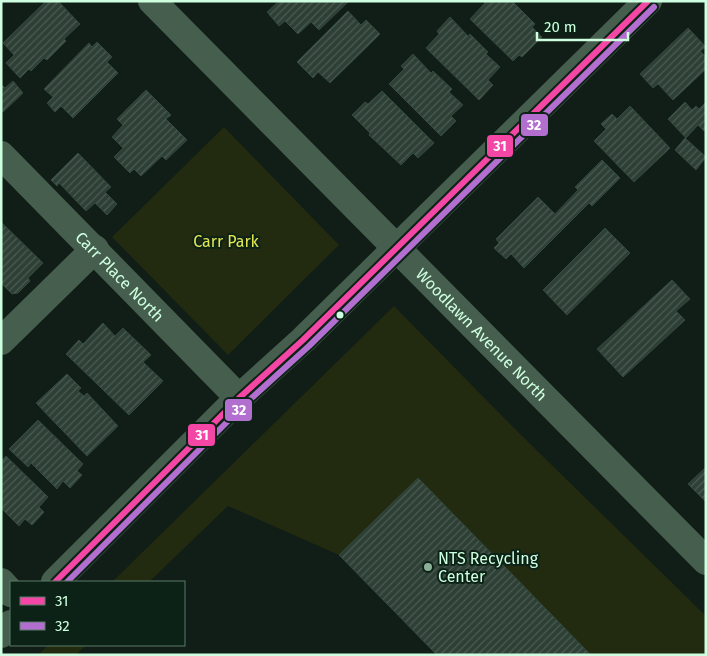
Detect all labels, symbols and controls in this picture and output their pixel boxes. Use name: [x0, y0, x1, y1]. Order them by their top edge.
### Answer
scale bar: [537, 10, 628, 42]
text: 20 m: [544, 18, 577, 36]
line badge: 32: [520, 113, 549, 137]
text: 32: [526, 117, 541, 134]
line badge: 31: [486, 134, 514, 158]
text: 31: [492, 138, 507, 155]
street label: Carr Place North: [72, 227, 168, 325]
park label: Carr Park: [193, 232, 260, 251]
street label: Woodlawn Avenue North: [412, 264, 551, 405]
unlabelled marker: [335, 310, 345, 320]
line badge: 32: [224, 398, 253, 422]
text: 32: [231, 402, 246, 419]
line badge: 31: [187, 423, 216, 447]
text: 31: [194, 427, 209, 444]
place label: NTS Recycling Center: [438, 549, 539, 586]
marker: NTS Recycling Center: [422, 561, 434, 573]
legend: [10, 581, 185, 646]
text: 31: [55, 592, 69, 610]
text: 32: [55, 617, 70, 635]

